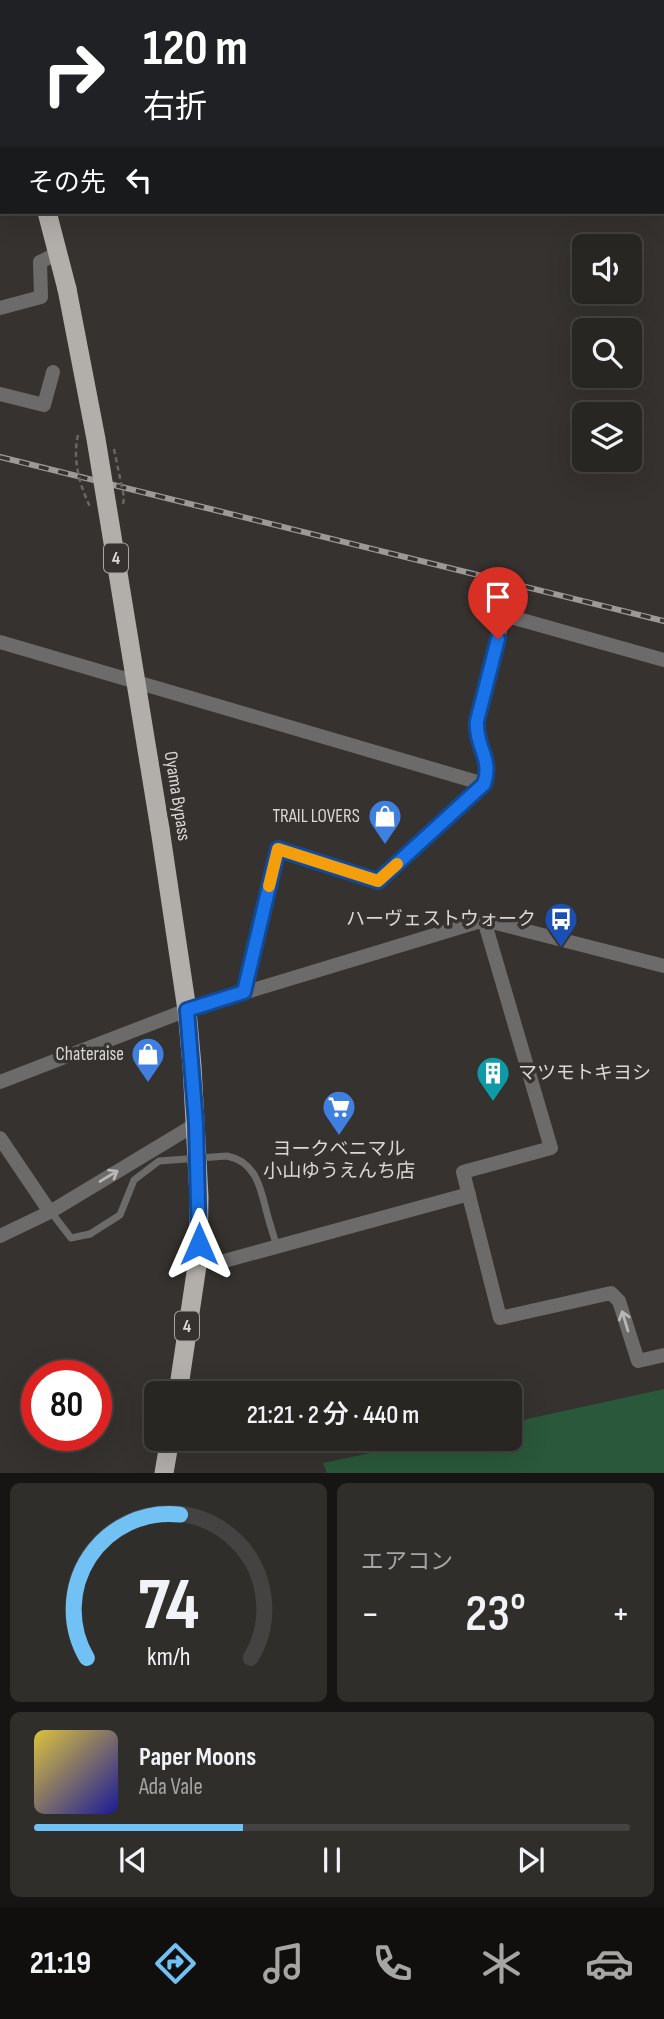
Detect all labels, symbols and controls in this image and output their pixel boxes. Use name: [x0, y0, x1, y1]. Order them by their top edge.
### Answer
text: 120 m: [143, 20, 248, 79]
icon: right: [28, 28, 119, 119]
text: 右折: [143, 88, 207, 127]
icon: left: [120, 161, 158, 199]
text: その先: [28, 168, 106, 199]
map controls: [572, 234, 642, 472]
button: sound: [572, 234, 642, 304]
button: search: [572, 318, 642, 388]
button: layers: [572, 402, 642, 472]
road number: 4: [104, 544, 128, 572]
pin: [468, 567, 528, 639]
icon: arrive: [479, 578, 517, 616]
street label: Oyama Bypass: [159, 750, 195, 843]
shop icon: TRAIL LOVERS: [366, 797, 404, 846]
place label: TRAIL LOVERS: [272, 805, 360, 828]
bus stop icon: ハーヴェストウォーク: [542, 900, 580, 949]
place label: ハーヴェストウォーク: [346, 908, 536, 931]
shop icon: Chateraise: [129, 1035, 167, 1084]
place label: Chateraise: [56, 1043, 124, 1066]
building icon: マツモトキヨシ: [474, 1054, 512, 1103]
place label: マツモトキヨシ: [518, 1062, 651, 1085]
supermarket icon: ヨークベニマル 小山ゆうえんち店: [320, 1088, 358, 1137]
place label: ヨークベニマル 小山ゆうえんち店: [263, 1138, 415, 1183]
one-way arrow: [98, 1169, 118, 1183]
position arrow: [162, 1207, 236, 1281]
road number: 4: [175, 1311, 199, 1340]
one-way arrow: [618, 1311, 631, 1333]
speed limit sign: 80: [21, 1360, 112, 1451]
text: 21:21 · 2 分 · 440 m: [247, 1400, 419, 1431]
text: エアコン: [361, 1548, 453, 1576]
text: 74: [138, 1563, 199, 1651]
text: 23°: [465, 1583, 526, 1646]
text: −: [361, 1592, 380, 1637]
text: +: [611, 1592, 630, 1637]
text: km/h: [147, 1642, 190, 1673]
text: Paper Moons: [139, 1742, 256, 1773]
text: Ada Vale: [139, 1773, 203, 1801]
icon: previous: [114, 1841, 152, 1879]
icon: pause: [313, 1841, 351, 1879]
icon: next: [512, 1841, 550, 1879]
icon: directions: [151, 1939, 200, 1988]
icon: music: [259, 1939, 308, 1988]
icon: phone: [368, 1939, 417, 1988]
icon: climate: [477, 1939, 526, 1988]
icon: car: [585, 1939, 634, 1988]
text: 21:19: [30, 1944, 91, 1983]

